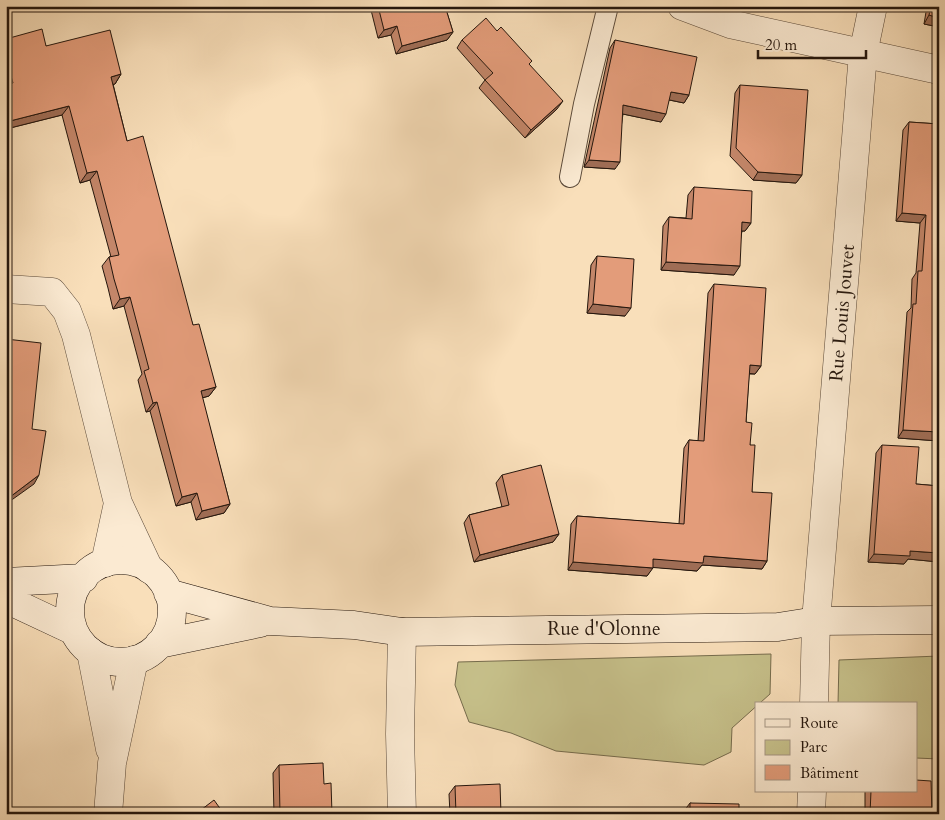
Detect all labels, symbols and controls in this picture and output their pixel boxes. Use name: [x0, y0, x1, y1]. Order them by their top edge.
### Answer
scale bar: [758, 28, 865, 60]
text: 20 m: [765, 35, 797, 55]
street label: Rue Louis Jouvet: [823, 243, 861, 383]
street label: Rue d'Olonne: [547, 616, 661, 642]
legend: [755, 702, 918, 792]
text: Route: [800, 713, 838, 733]
text: Parc: [800, 737, 828, 757]
text: Bâtiment: [800, 763, 859, 783]

